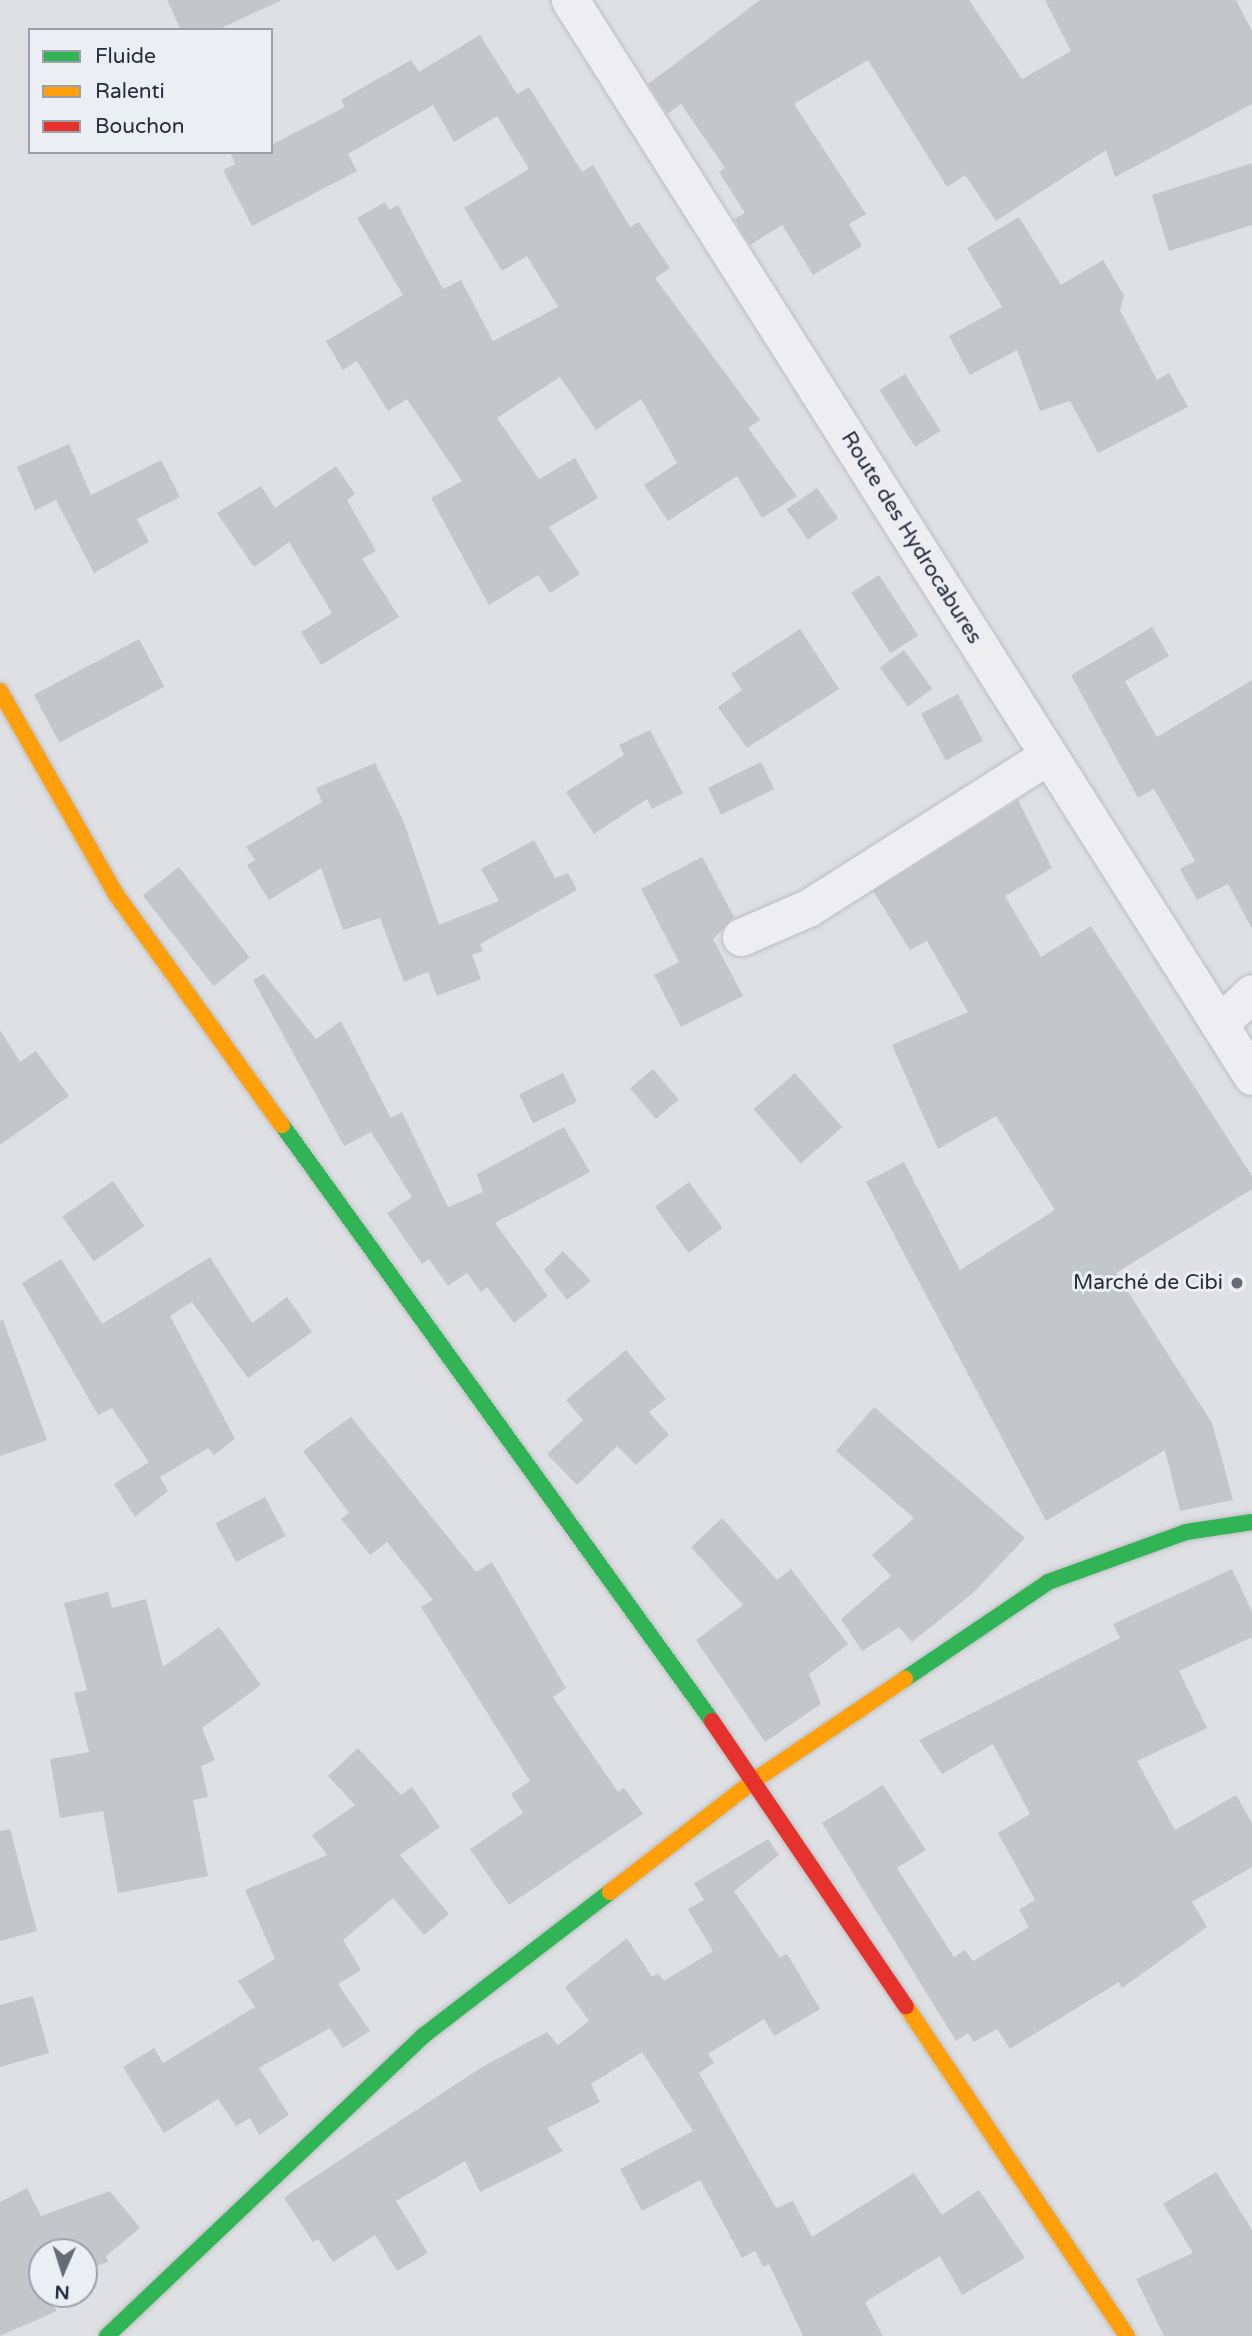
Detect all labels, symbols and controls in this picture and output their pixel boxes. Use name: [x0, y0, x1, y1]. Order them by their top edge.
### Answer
legend: [28, 28, 273, 154]
text: Fluide: [95, 44, 156, 69]
text: Ralenti: [95, 79, 165, 104]
text: Bouchon: [95, 114, 185, 139]
street label: Route des Hydrocabures: [835, 427, 987, 649]
place label: Marché de Cibi: [1073, 1270, 1223, 1296]
marker: Marché de Cibi: [1229, 1275, 1245, 1291]
north arrow: [28, 2238, 98, 2308]
text: N: [54, 2281, 70, 2303]

